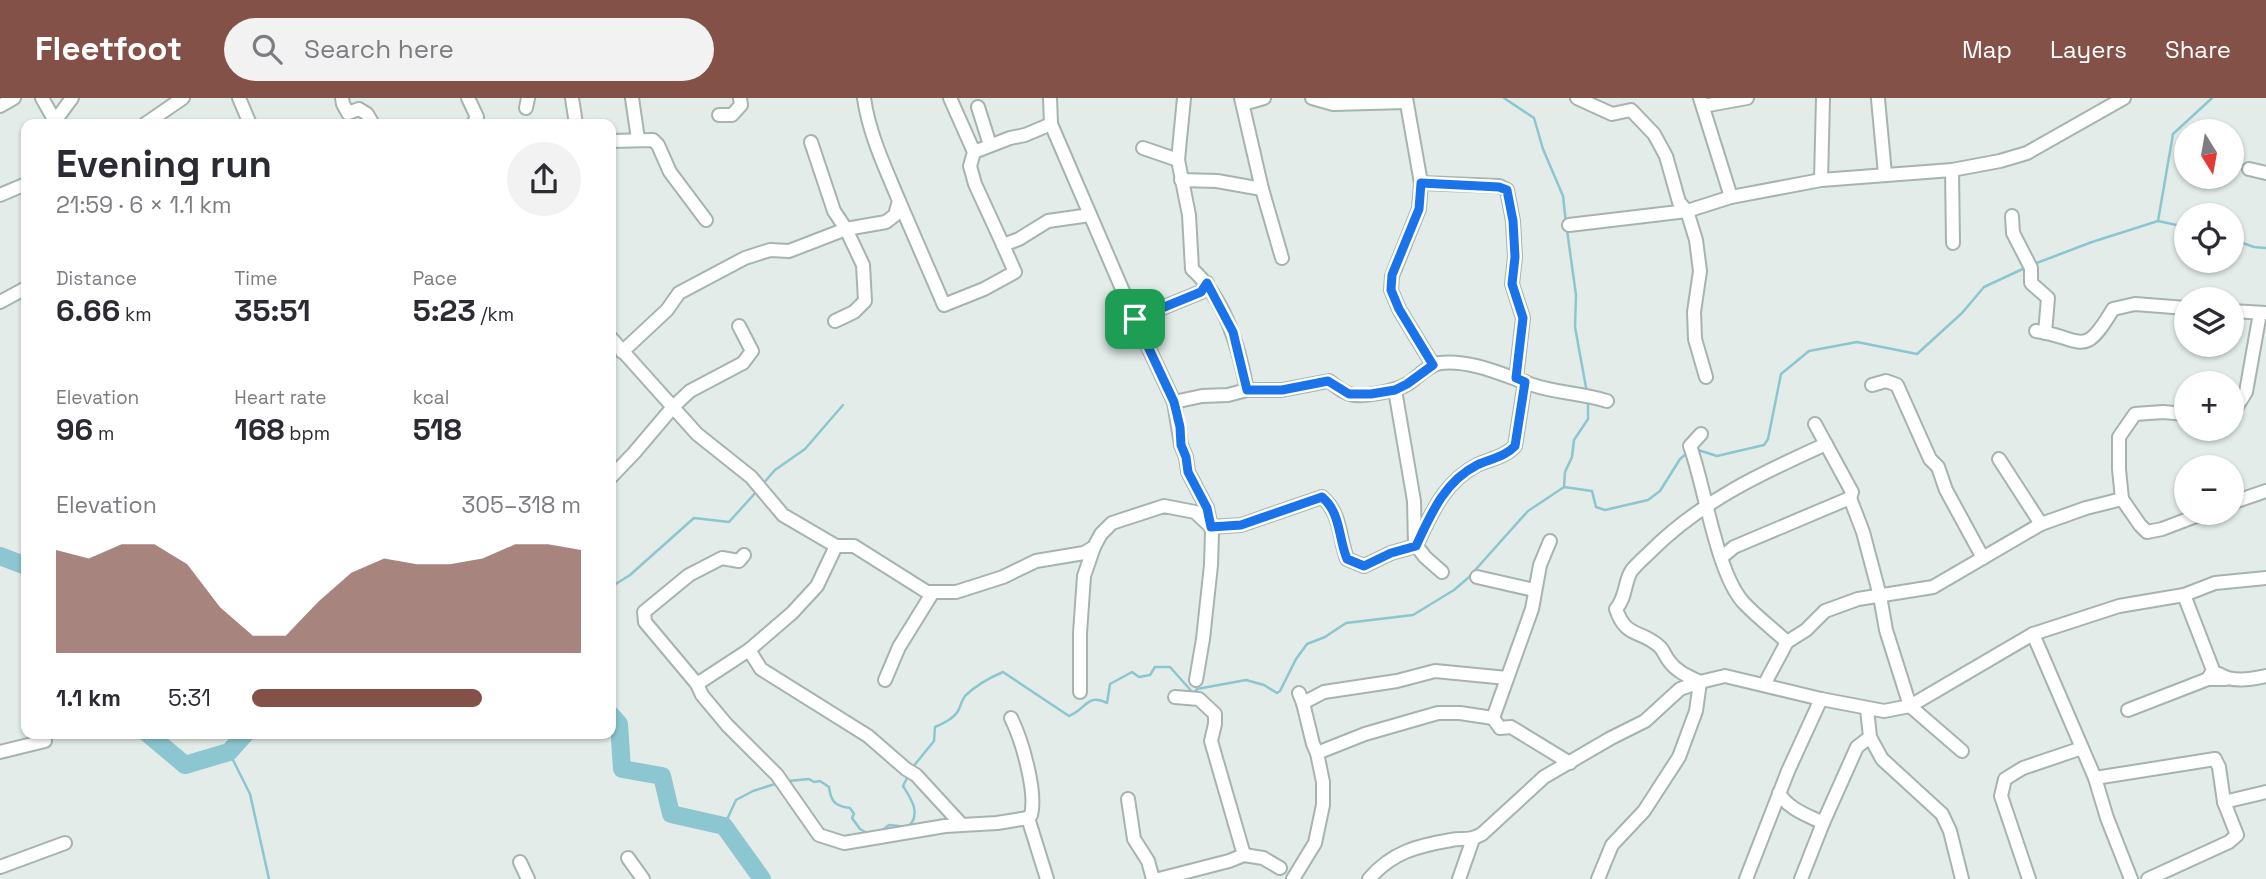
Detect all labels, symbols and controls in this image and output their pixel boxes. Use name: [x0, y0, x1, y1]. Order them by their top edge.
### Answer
search box: [224, 18, 714, 81]
text: Fleetfoot: [35, 28, 182, 70]
icon: search: [248, 30, 286, 68]
text: Search here: [304, 32, 454, 66]
text: Map: [1962, 34, 2012, 65]
text: Layers: [2050, 34, 2127, 65]
text: Share: [2165, 34, 2231, 65]
north arrow: [2174, 119, 2244, 189]
map controls: [2174, 119, 2244, 525]
text: Evening run: [56, 140, 272, 188]
button: share: [507, 142, 581, 216]
text: 21:59 · 6 × 1.1 km: [56, 190, 232, 220]
button: locate: [2174, 203, 2244, 273]
text: Distance: [56, 266, 137, 291]
text: Time: [234, 266, 278, 291]
text: Pace: [413, 266, 457, 291]
button: layers: [2174, 287, 2244, 357]
pin: [1105, 289, 1165, 349]
text: 6.66: [56, 291, 120, 330]
text: 35:51: [234, 291, 311, 330]
text: 5:23: [413, 291, 476, 330]
icon: arrive: [1116, 300, 1154, 338]
text: km: [120, 302, 152, 327]
text: /km: [476, 302, 514, 327]
button: +: [2174, 371, 2244, 441]
text: Elevation: [56, 385, 139, 410]
text: Heart rate: [234, 385, 327, 410]
text: kcal: [413, 385, 449, 410]
text: 96: [56, 410, 93, 449]
text: 168: [234, 410, 284, 449]
text: 518: [413, 410, 462, 449]
text: m: [93, 421, 114, 446]
text: bpm: [284, 421, 330, 446]
button: −: [2174, 455, 2244, 525]
text: Elevation: [56, 490, 157, 520]
text: 305–318 m: [461, 490, 581, 520]
text: 1.1 km: [56, 683, 121, 713]
text: 5:31: [168, 683, 211, 713]

